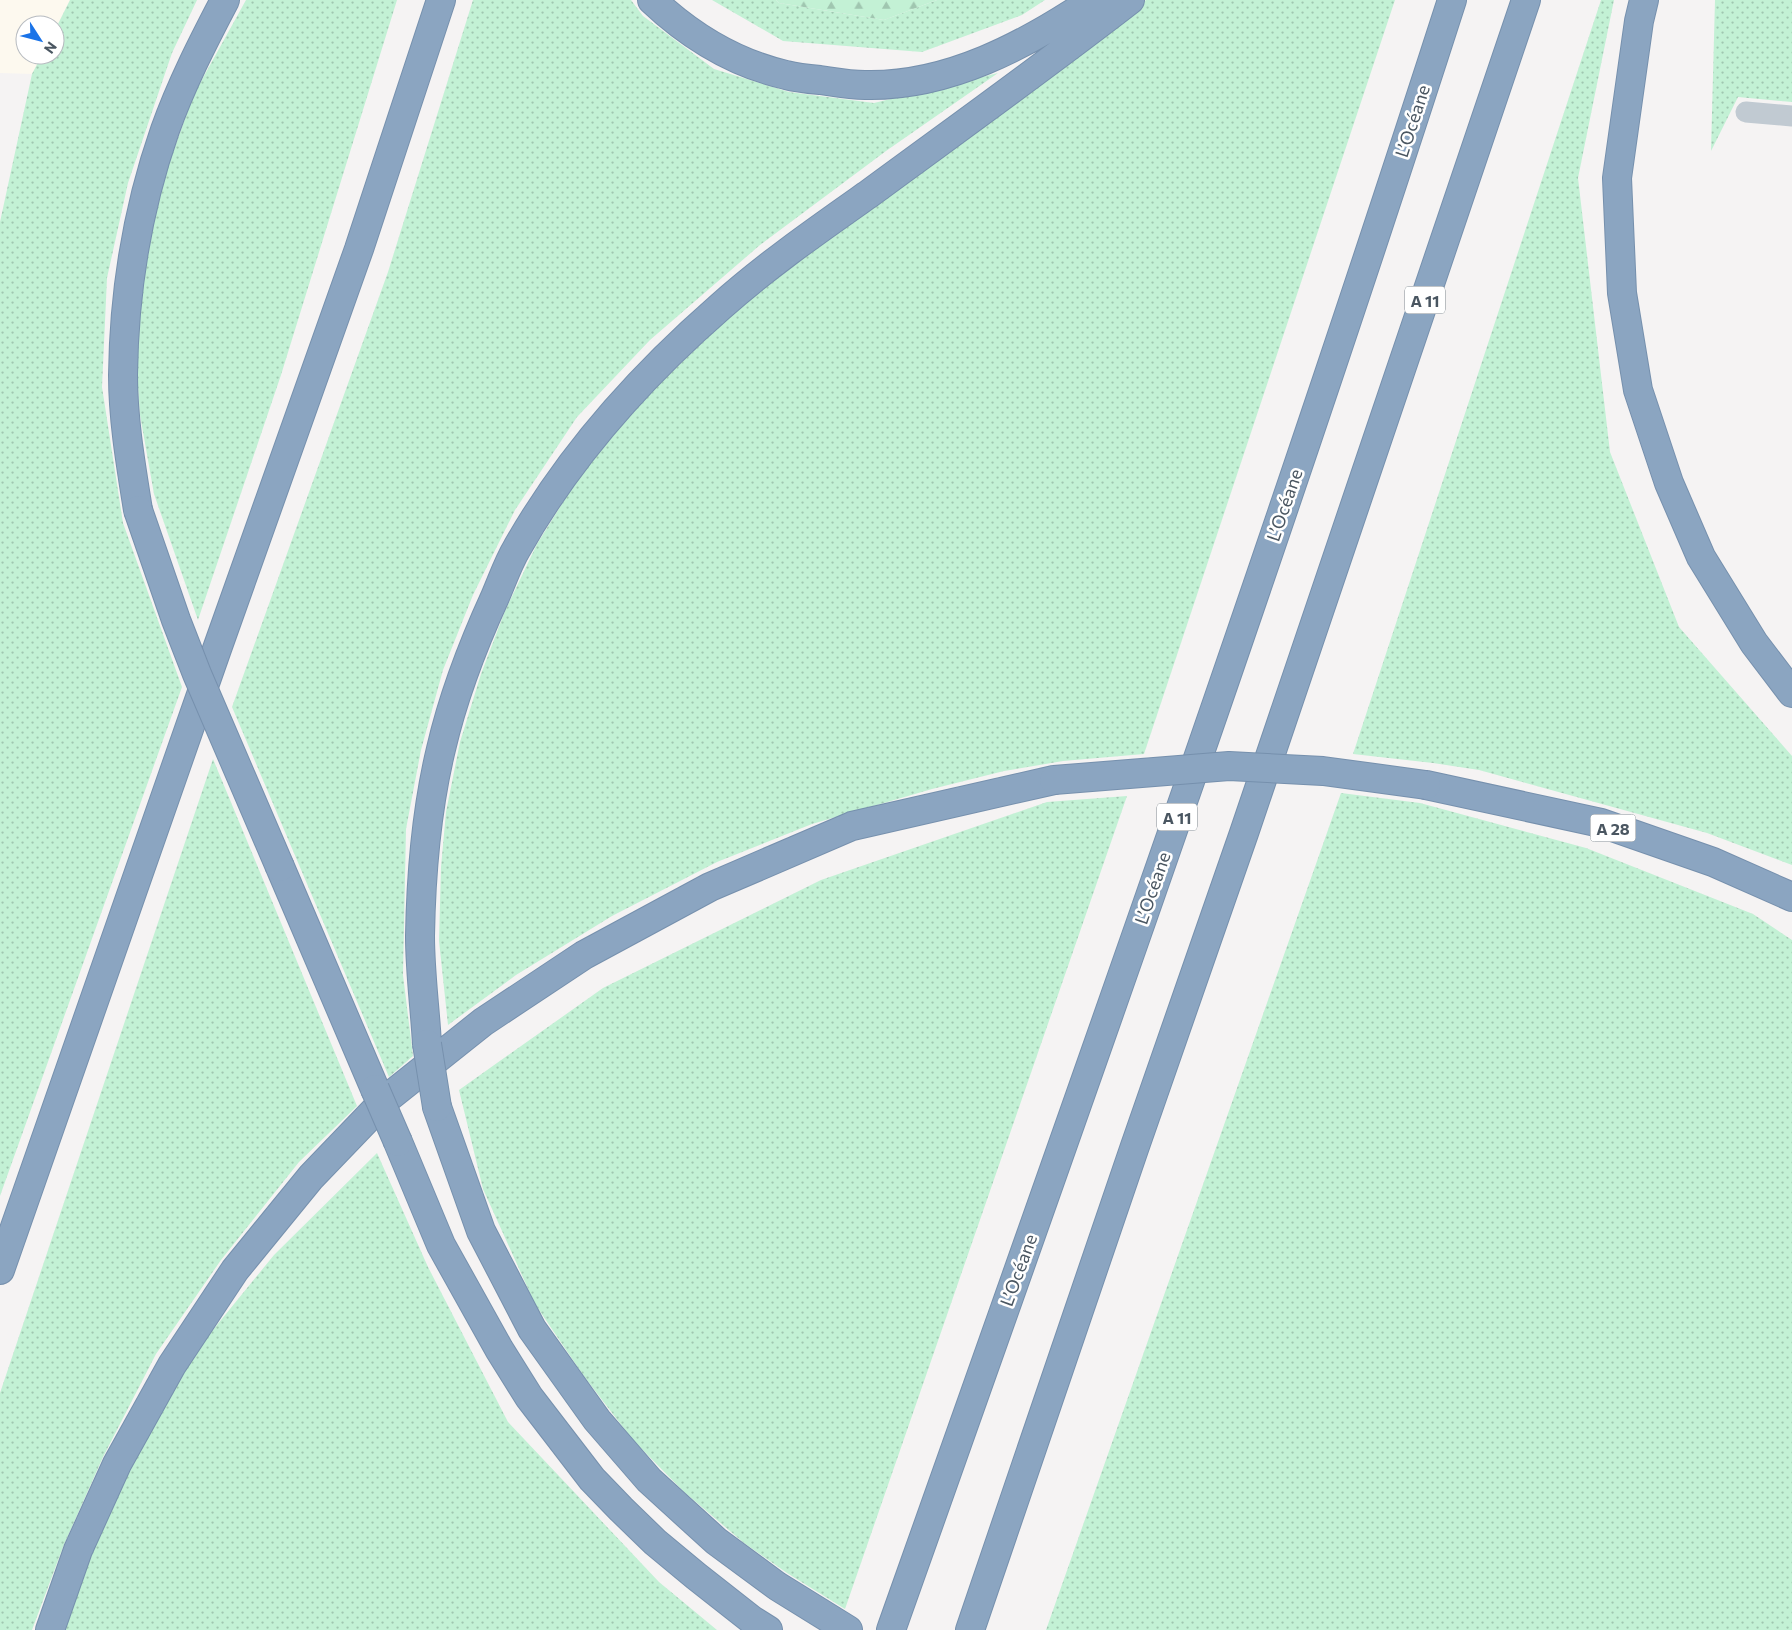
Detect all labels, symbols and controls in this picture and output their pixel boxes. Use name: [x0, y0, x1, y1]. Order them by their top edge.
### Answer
north arrow: [15, 15, 65, 65]
text: N: [41, 39, 61, 57]
street label: L’Océane: [1390, 82, 1434, 160]
road number: A 11: [1405, 286, 1445, 314]
street label: L’Océane: [1261, 466, 1307, 544]
road number: A 11: [1157, 804, 1197, 830]
road number: A 28: [1590, 814, 1636, 841]
street label: L’Océane: [1129, 849, 1175, 927]
street label: L’Océane: [995, 1231, 1041, 1309]

